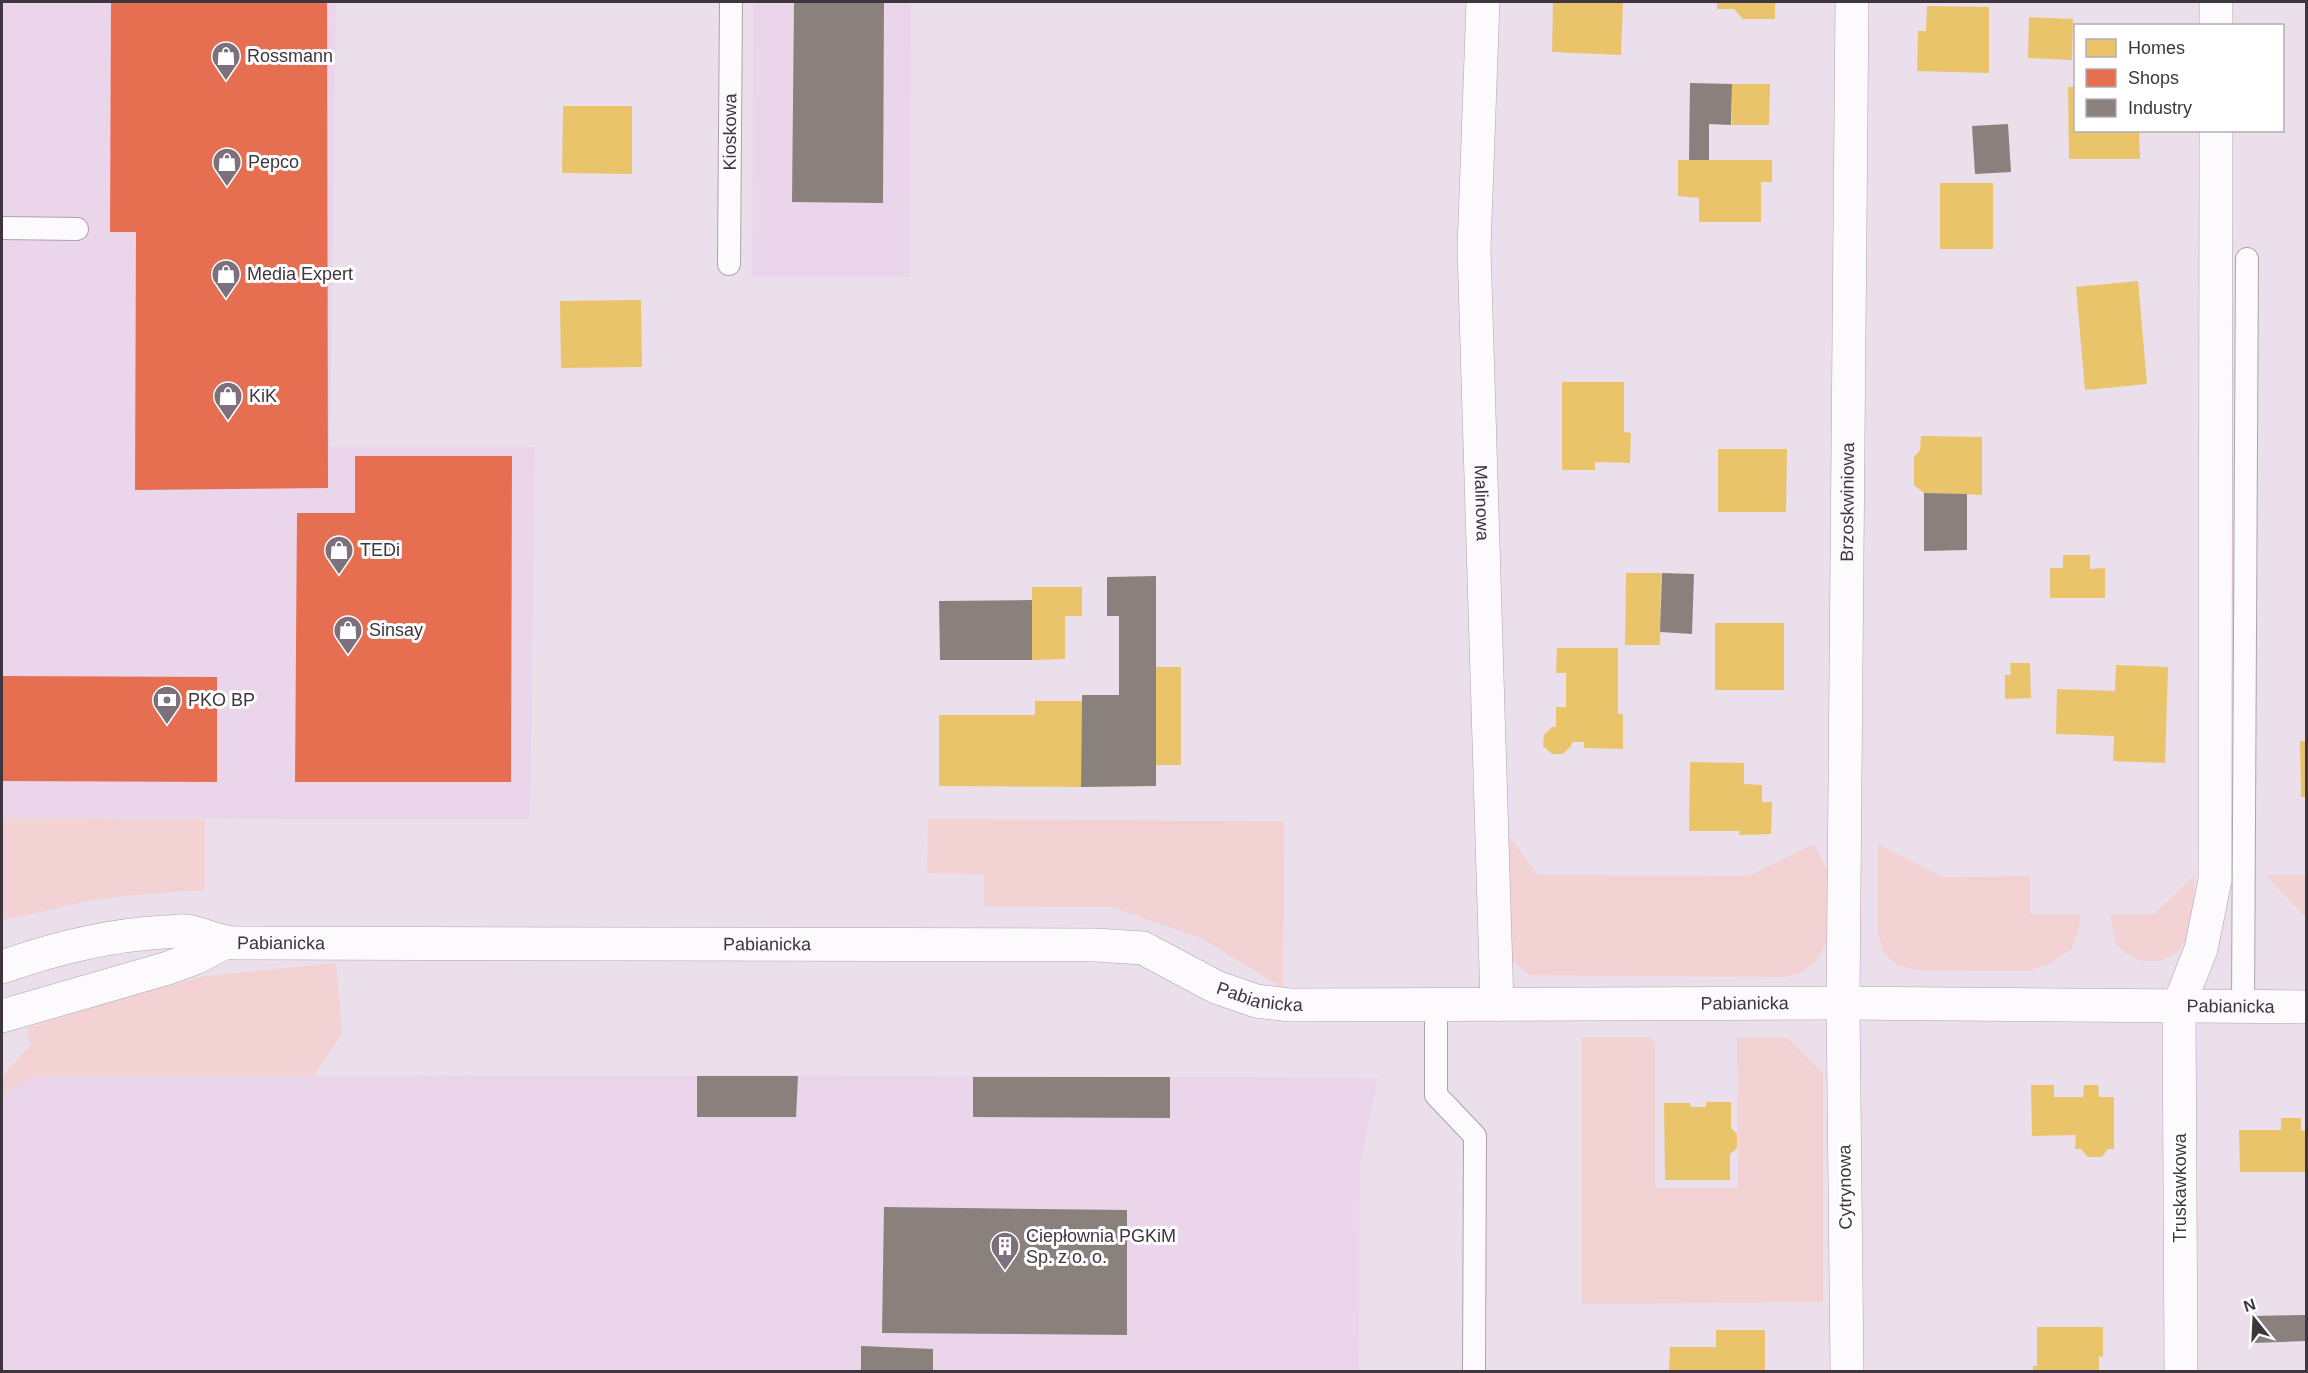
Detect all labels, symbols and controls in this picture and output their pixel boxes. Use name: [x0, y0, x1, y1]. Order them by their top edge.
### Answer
legend: [2074, 24, 2284, 132]
text: Homes: [2128, 38, 2185, 58]
shop icon: Rossmann: [210, 40, 242, 82]
place label: Rossmann: [247, 46, 333, 66]
text: Shops: [2128, 68, 2179, 88]
street label: Kioskowa: [720, 92, 740, 171]
text: Industry: [2128, 98, 2192, 118]
shop icon: Pepco: [211, 146, 243, 188]
place label: Pepco: [248, 152, 299, 172]
shop icon: Media Expert: [210, 258, 242, 300]
place label: Media Expert: [247, 264, 353, 284]
shop icon: KiK: [212, 380, 244, 422]
place label: KiK: [249, 386, 277, 406]
street label: Brzoskwiniowa: [1837, 441, 1858, 562]
street label: Malinowa: [1471, 464, 1493, 542]
shop icon: TEDi: [323, 534, 355, 576]
place label: TEDi: [360, 540, 400, 560]
shop icon: Sinsay: [332, 614, 364, 656]
place label: Sinsay: [369, 620, 423, 640]
bank icon: PKO BP: [151, 684, 183, 726]
place label: PKO BP: [188, 690, 255, 710]
street label: Pabianicka: [237, 933, 326, 953]
street label: Pabianicka: [723, 934, 812, 954]
street label: Pabianicka: [1214, 978, 1304, 1015]
street label: Pabianicka: [1701, 993, 1790, 1014]
street label: Pabianicka: [2186, 996, 2276, 1017]
street label: Truskawkowa: [2170, 1132, 2190, 1243]
street label: Cytrynowa: [1834, 1143, 1856, 1230]
place label: Ciepłownia PGKiM Sp. z o. o.: [1026, 1226, 1176, 1267]
building icon: Ciepłownia PGKiM Sp. z o. o.: [989, 1230, 1021, 1272]
north arrow: [2224, 1289, 2284, 1349]
text: N: [2241, 1295, 2258, 1315]

